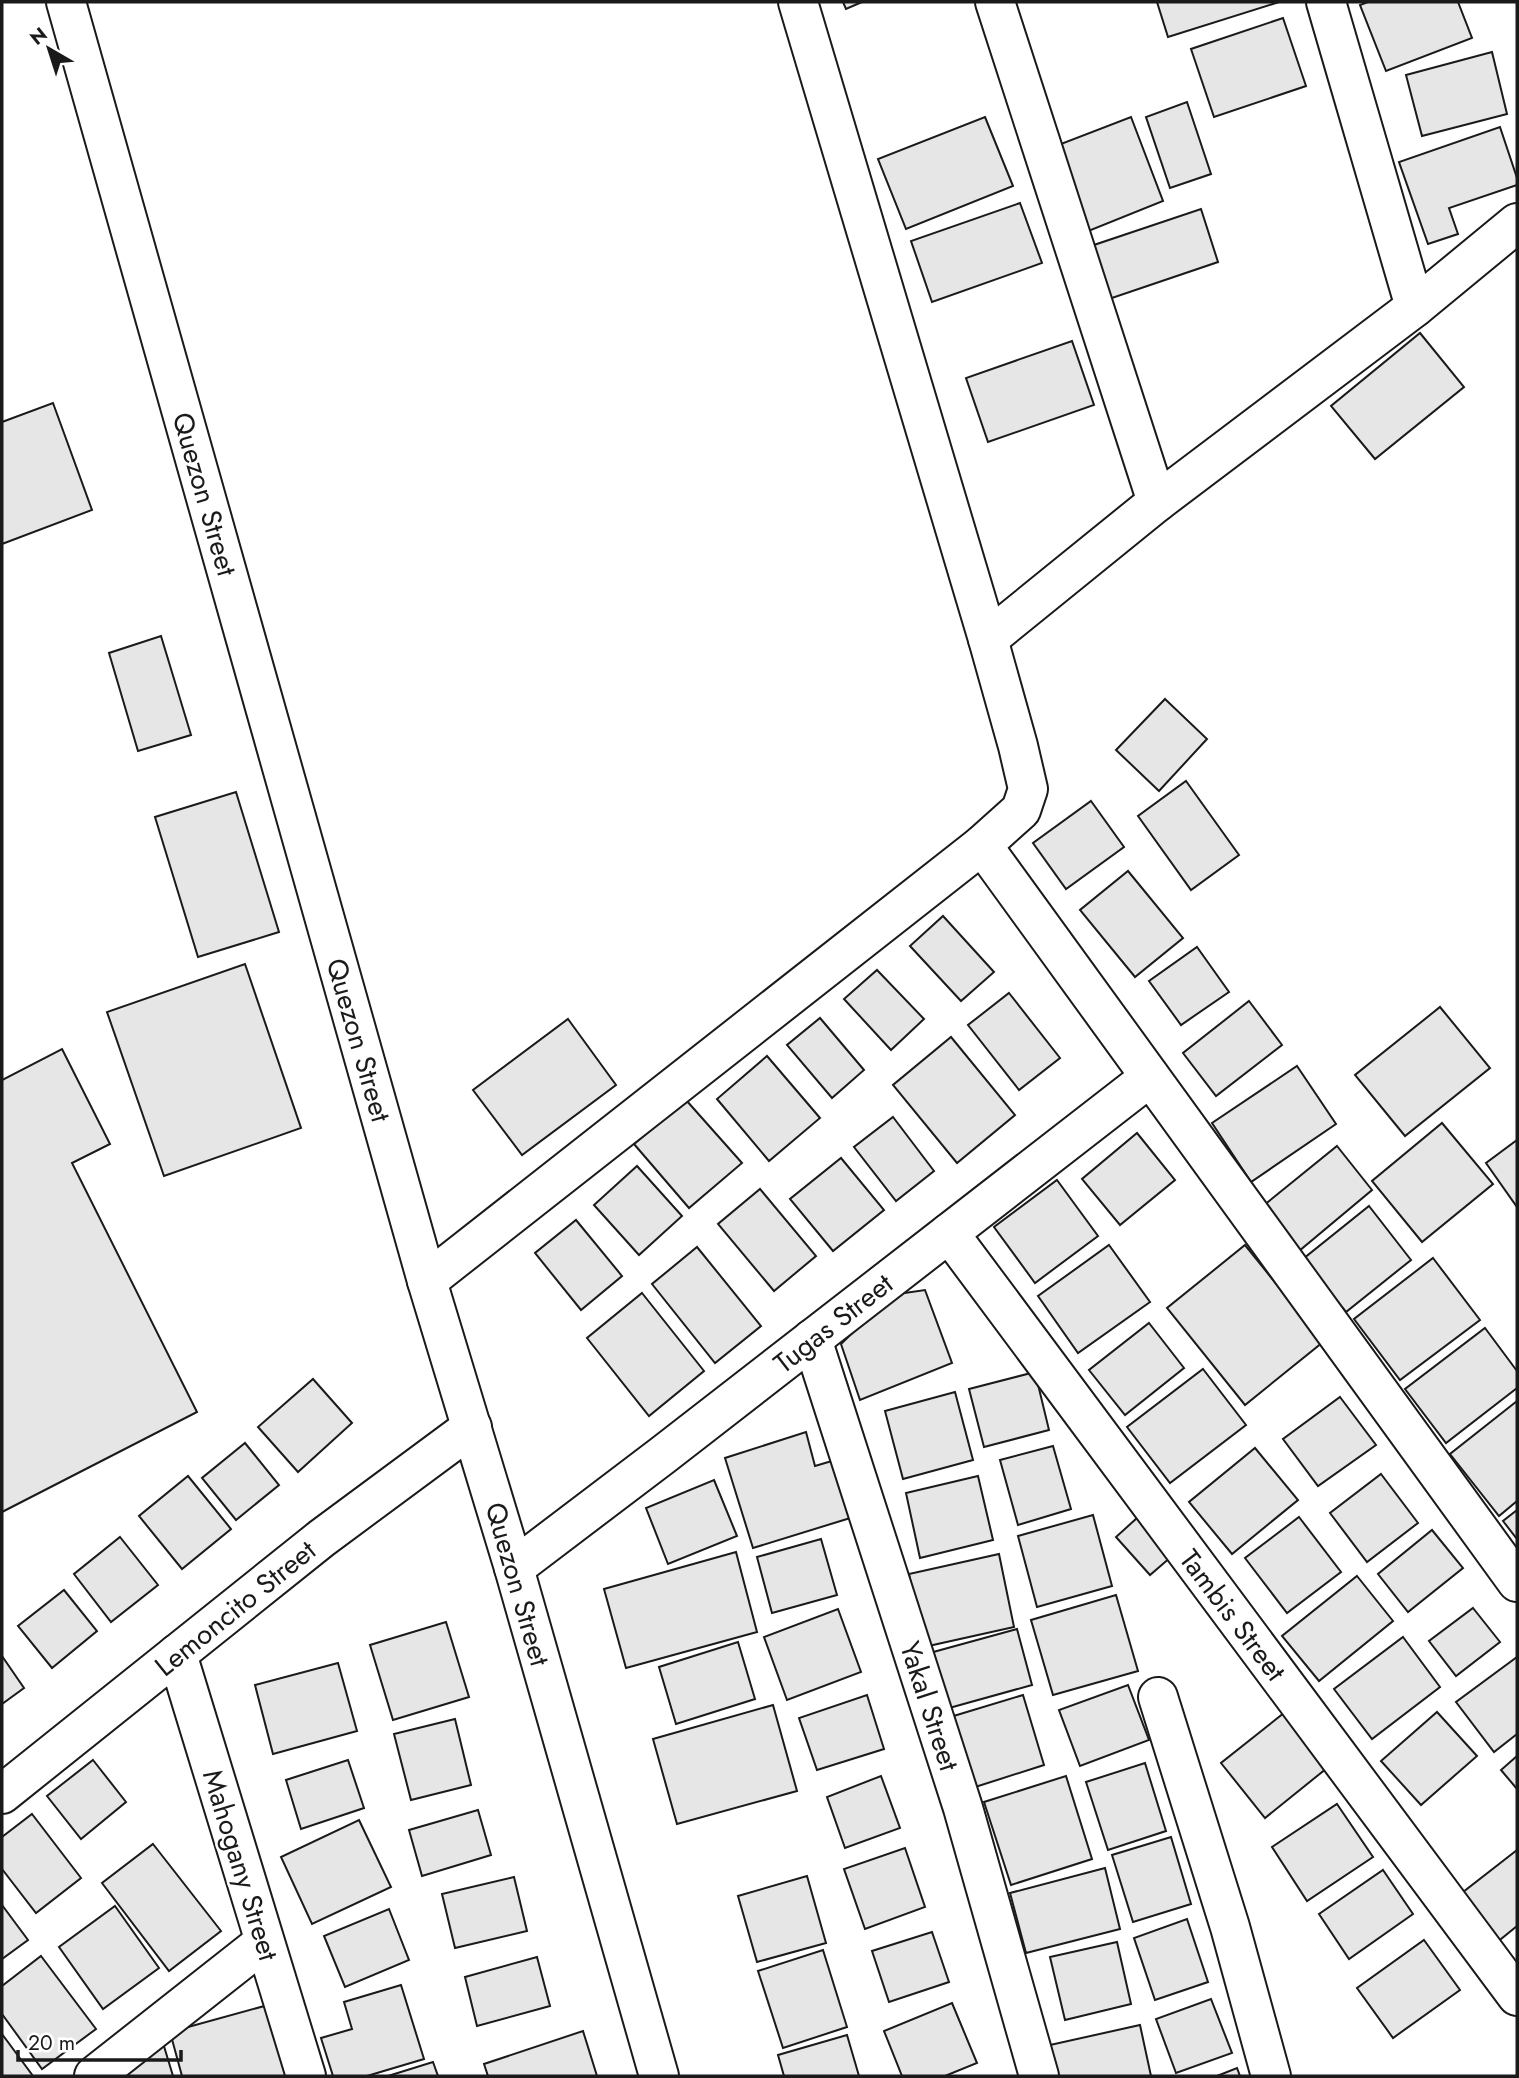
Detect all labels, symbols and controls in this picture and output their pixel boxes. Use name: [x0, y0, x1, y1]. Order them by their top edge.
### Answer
north arrow: [14, 14, 84, 84]
text: N: [24, 21, 53, 51]
street label: Quezon Street: [162, 408, 248, 581]
street label: Quezon Street: [316, 954, 402, 1127]
street label: Tugas Street: [765, 1264, 902, 1383]
street label: Quezon Street: [475, 1498, 561, 1671]
street label: Lemoncito Street: [146, 1530, 325, 1686]
street label: Tambis Street: [1170, 1541, 1296, 1690]
street label: Yakal Street: [889, 1636, 970, 1776]
street label: Mahogany Street: [192, 1765, 289, 1966]
scale bar: [18, 2018, 180, 2062]
text: 20 m: [28, 2028, 75, 2058]

